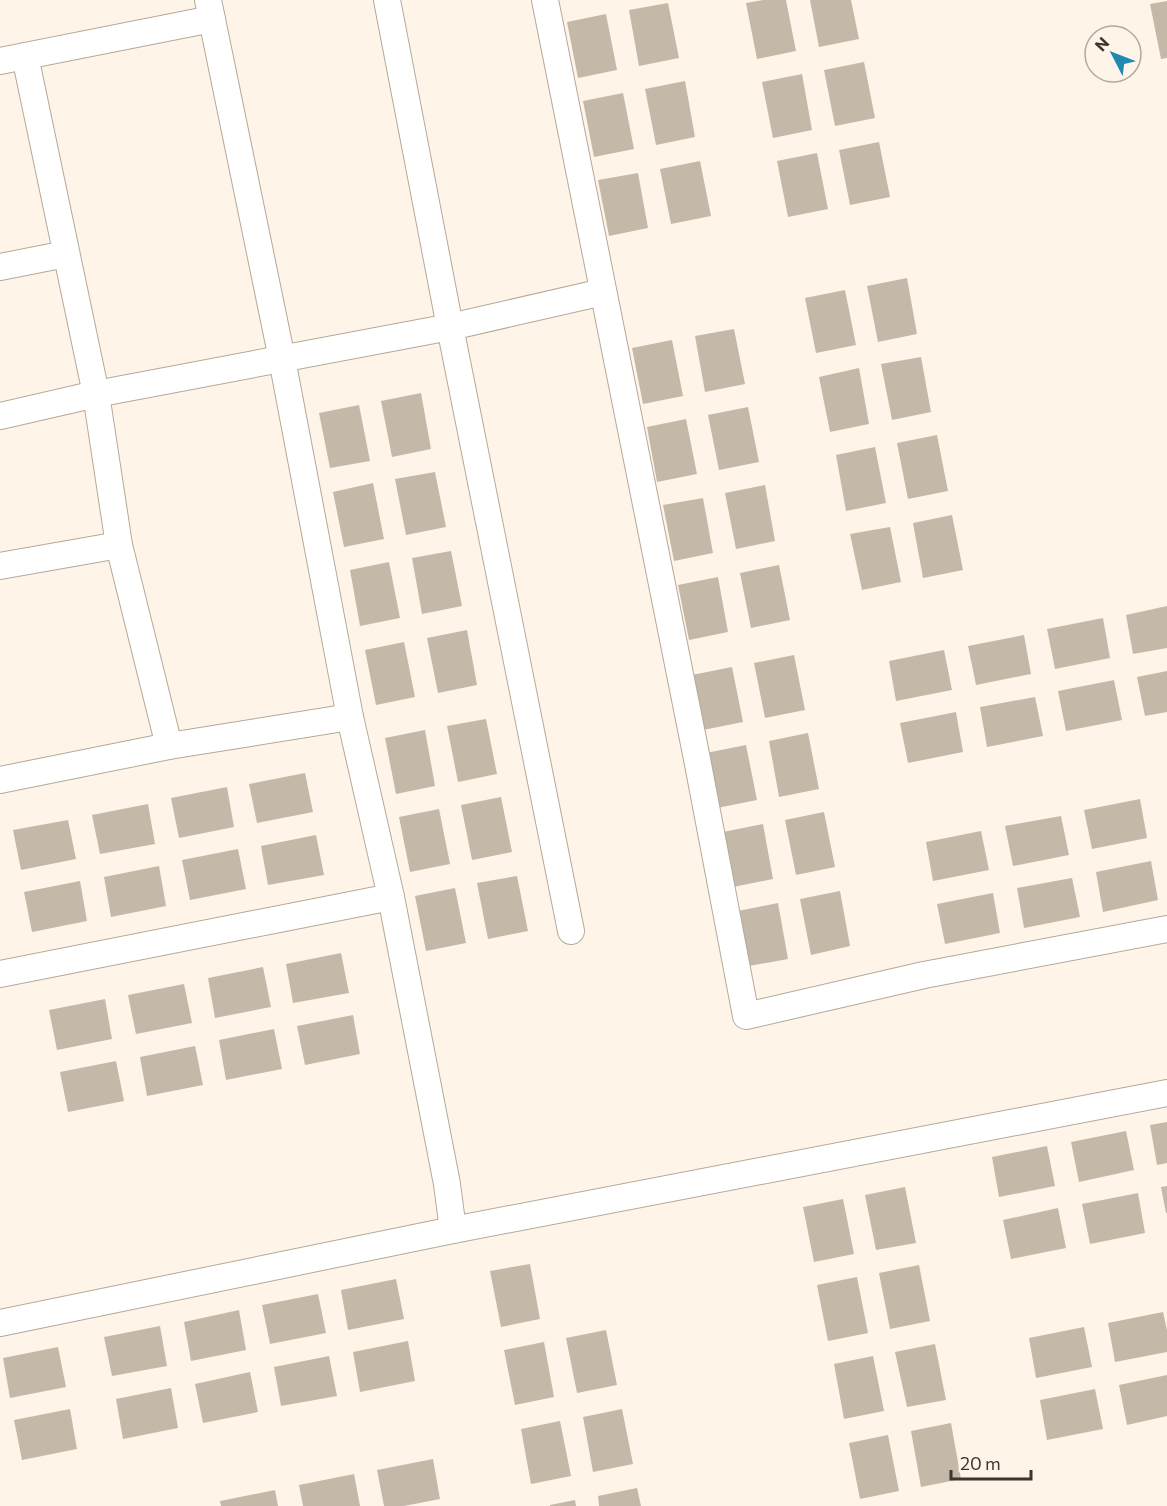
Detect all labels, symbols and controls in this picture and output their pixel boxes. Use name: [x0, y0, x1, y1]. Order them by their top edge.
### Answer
north arrow: [1083, 24, 1143, 84]
text: N: [1090, 33, 1113, 54]
scale bar: [951, 1443, 1030, 1481]
text: 20 m: [960, 1452, 1001, 1474]

